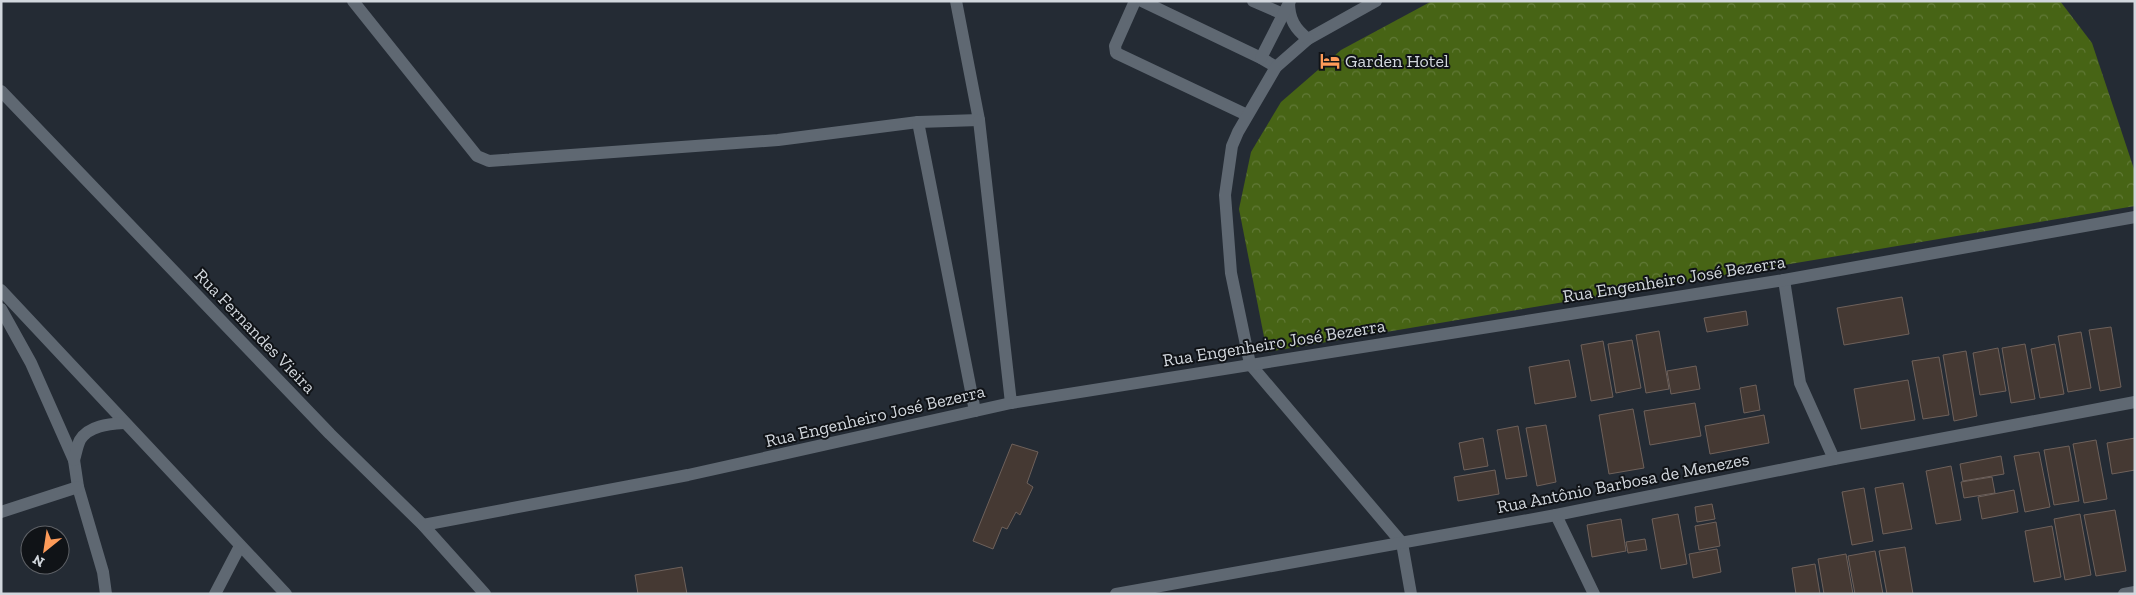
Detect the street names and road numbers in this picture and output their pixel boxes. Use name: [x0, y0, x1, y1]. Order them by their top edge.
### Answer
street label: Rua Engenheiro José Bezerra: [1561, 250, 1787, 307]
street label: Rua Fernandes Vieira: [190, 264, 320, 398]
street label: Rua Engenheiro José Bezerra: [1161, 314, 1387, 371]
street label: Rua Engenheiro José Bezerra: [763, 380, 987, 452]
street label: Rua Antônio Barbosa de Menezes: [1495, 448, 1751, 518]

